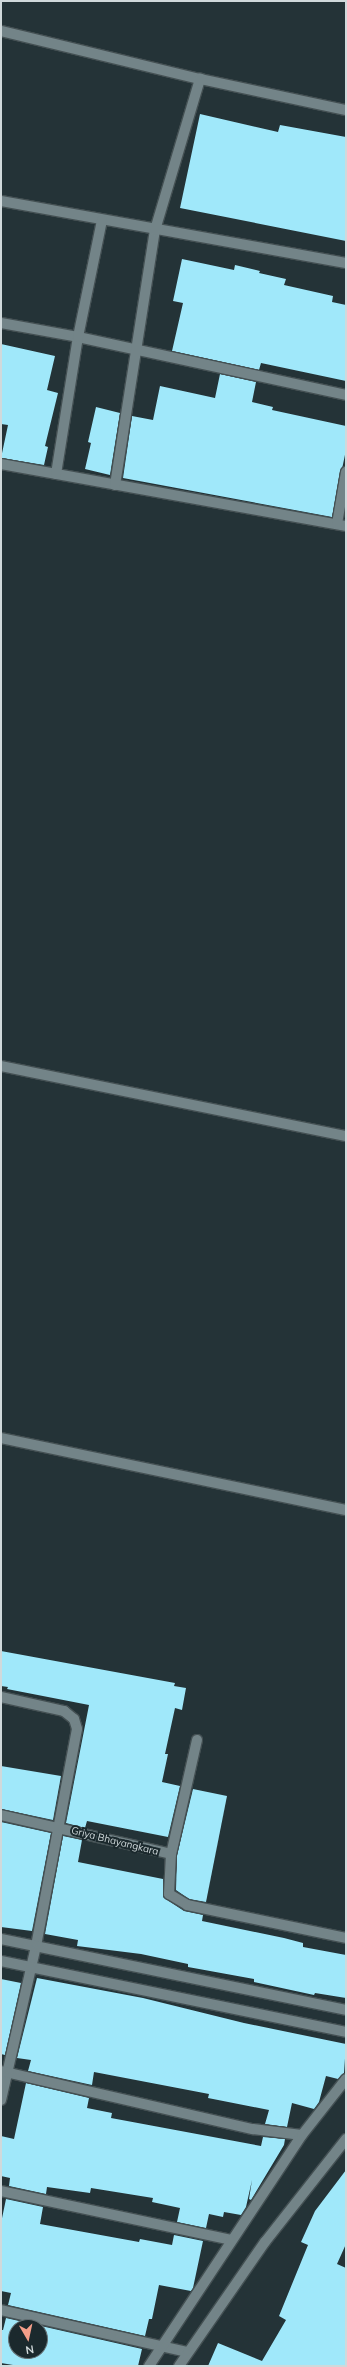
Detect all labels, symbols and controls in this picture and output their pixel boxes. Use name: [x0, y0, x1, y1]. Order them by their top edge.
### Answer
street label: Griya Bhayangkara: [70, 1824, 160, 1858]
north arrow: [8, 2319, 48, 2359]
text: N: [25, 2342, 35, 2357]

